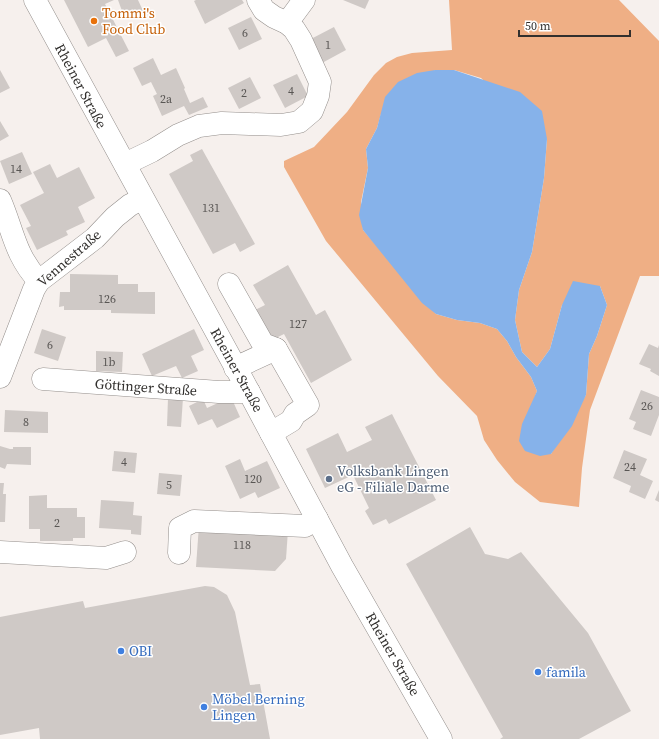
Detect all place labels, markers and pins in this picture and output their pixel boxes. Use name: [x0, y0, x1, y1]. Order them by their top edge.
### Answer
place label: Tommi's Food Club: [102, 3, 165, 39]
marker: Tommi's Food Club: [89, 16, 99, 26]
place label: Volksbank Lingen eG - Filiale Darme: [337, 461, 449, 497]
marker: Volksbank Lingen eG - Filiale Darme: [324, 474, 334, 484]
place label: OBI: [129, 641, 152, 661]
marker: OBI: [116, 646, 126, 656]
place label: famila: [546, 662, 587, 682]
marker: famila: [533, 667, 543, 677]
place label: Möbel Berning Lingen: [212, 689, 305, 725]
marker: Möbel Berning Lingen: [199, 702, 209, 712]

